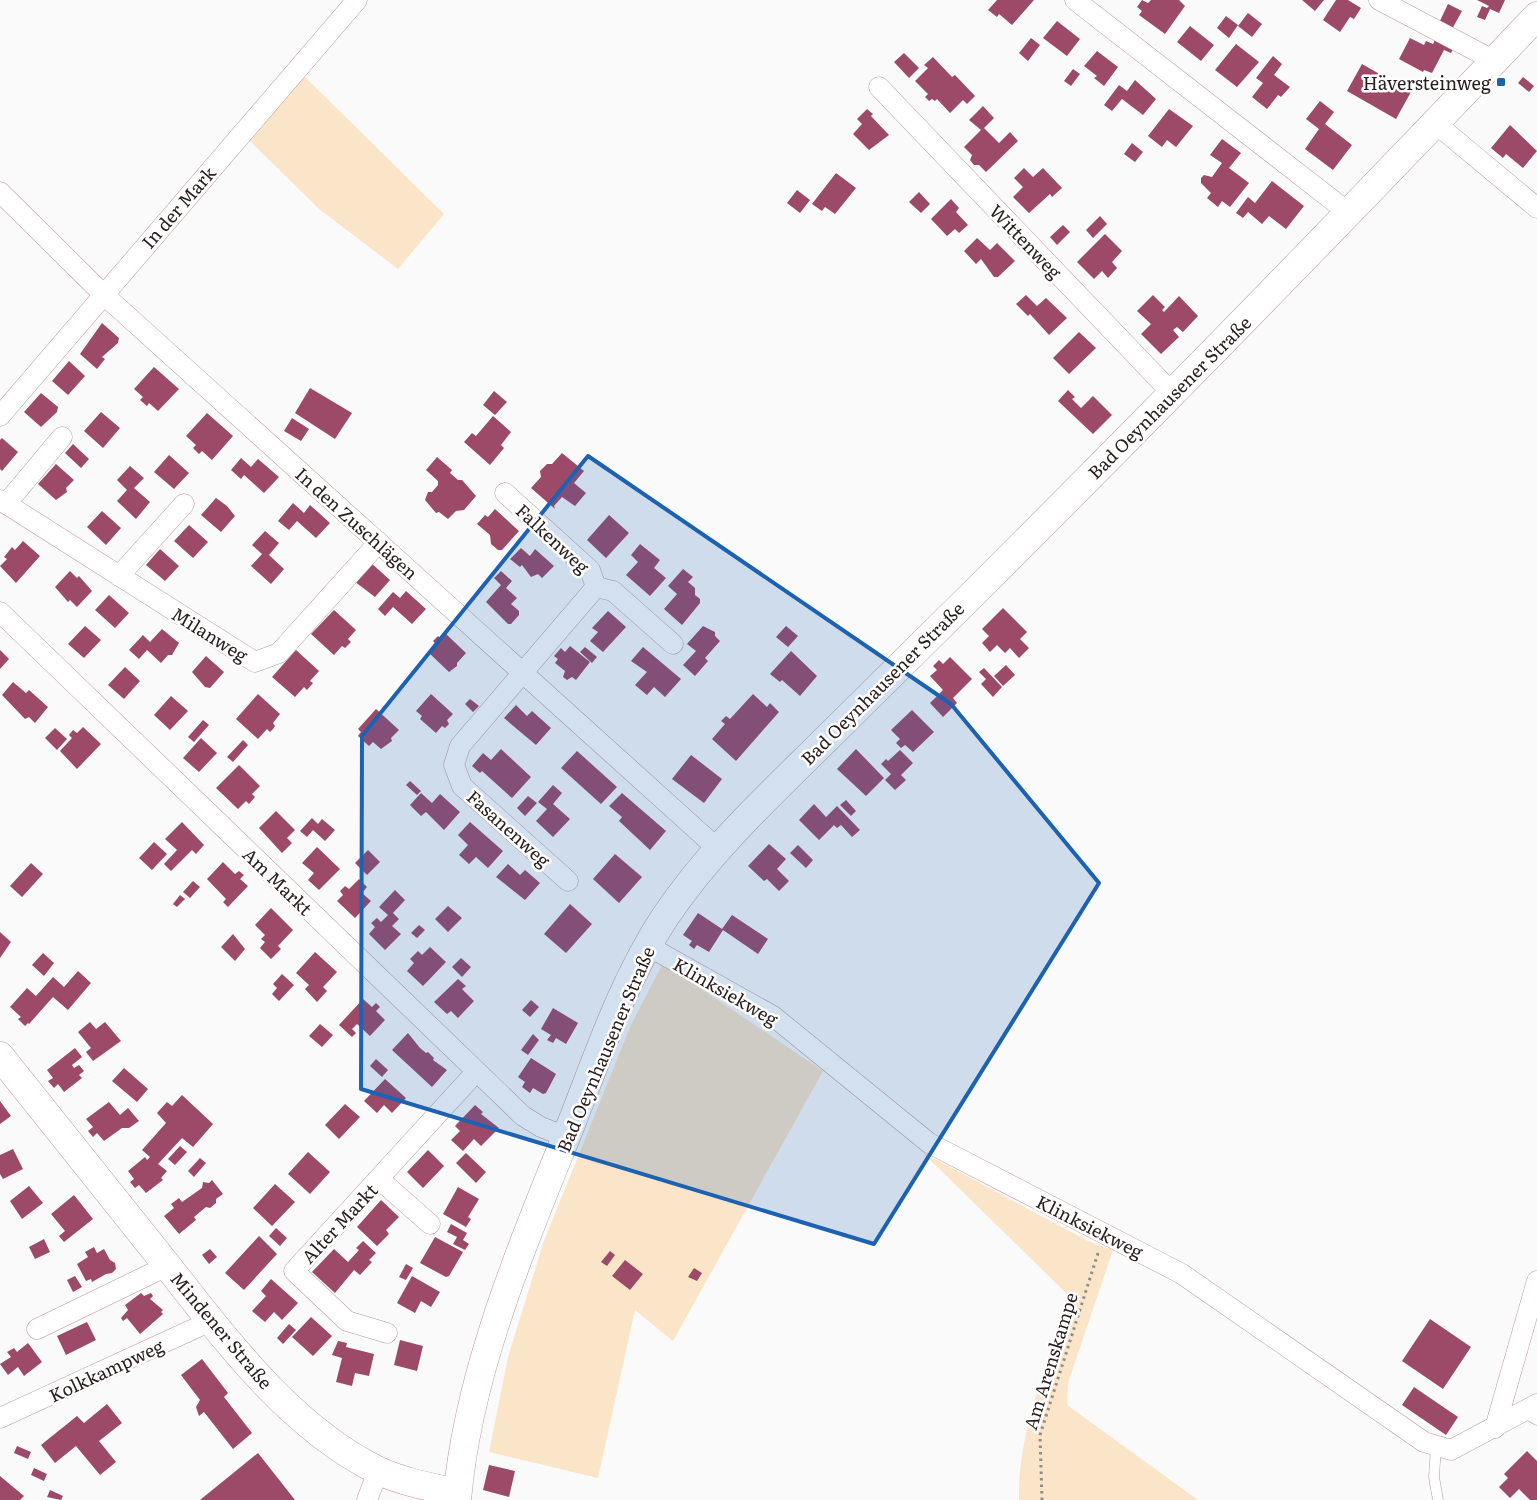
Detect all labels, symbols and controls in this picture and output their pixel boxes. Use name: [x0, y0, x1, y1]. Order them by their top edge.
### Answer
place label: Häversteinweg: [1363, 69, 1492, 96]
marker: Häversteinweg: [1495, 76, 1507, 88]
street label: In der Mark: [135, 159, 222, 254]
street label: Wittenweg: [984, 198, 1069, 285]
street label: Bad Oeynhausener Straße: [1081, 309, 1257, 485]
street label: In den Zuschlägen: [290, 460, 424, 586]
street label: Falkenweg: [510, 497, 597, 580]
street label: Bad Oeynhausener Straße: [794, 595, 970, 771]
street label: Milanweg: [167, 600, 254, 669]
street label: Fasanenweg: [461, 783, 558, 874]
street label: Am Markt: [237, 841, 319, 922]
street label: Bad Oeynhausener Straße: [549, 942, 661, 1156]
street label: Klinksiekweg: [669, 950, 784, 1032]
street label: Alter Markt: [295, 1176, 384, 1269]
street label: Klinksiekweg: [1032, 1187, 1149, 1265]
street label: Mindener Straße: [165, 1265, 279, 1395]
street label: Am Arenskampe: [1016, 1289, 1084, 1433]
street label: Kolkkampweg: [44, 1331, 169, 1408]

